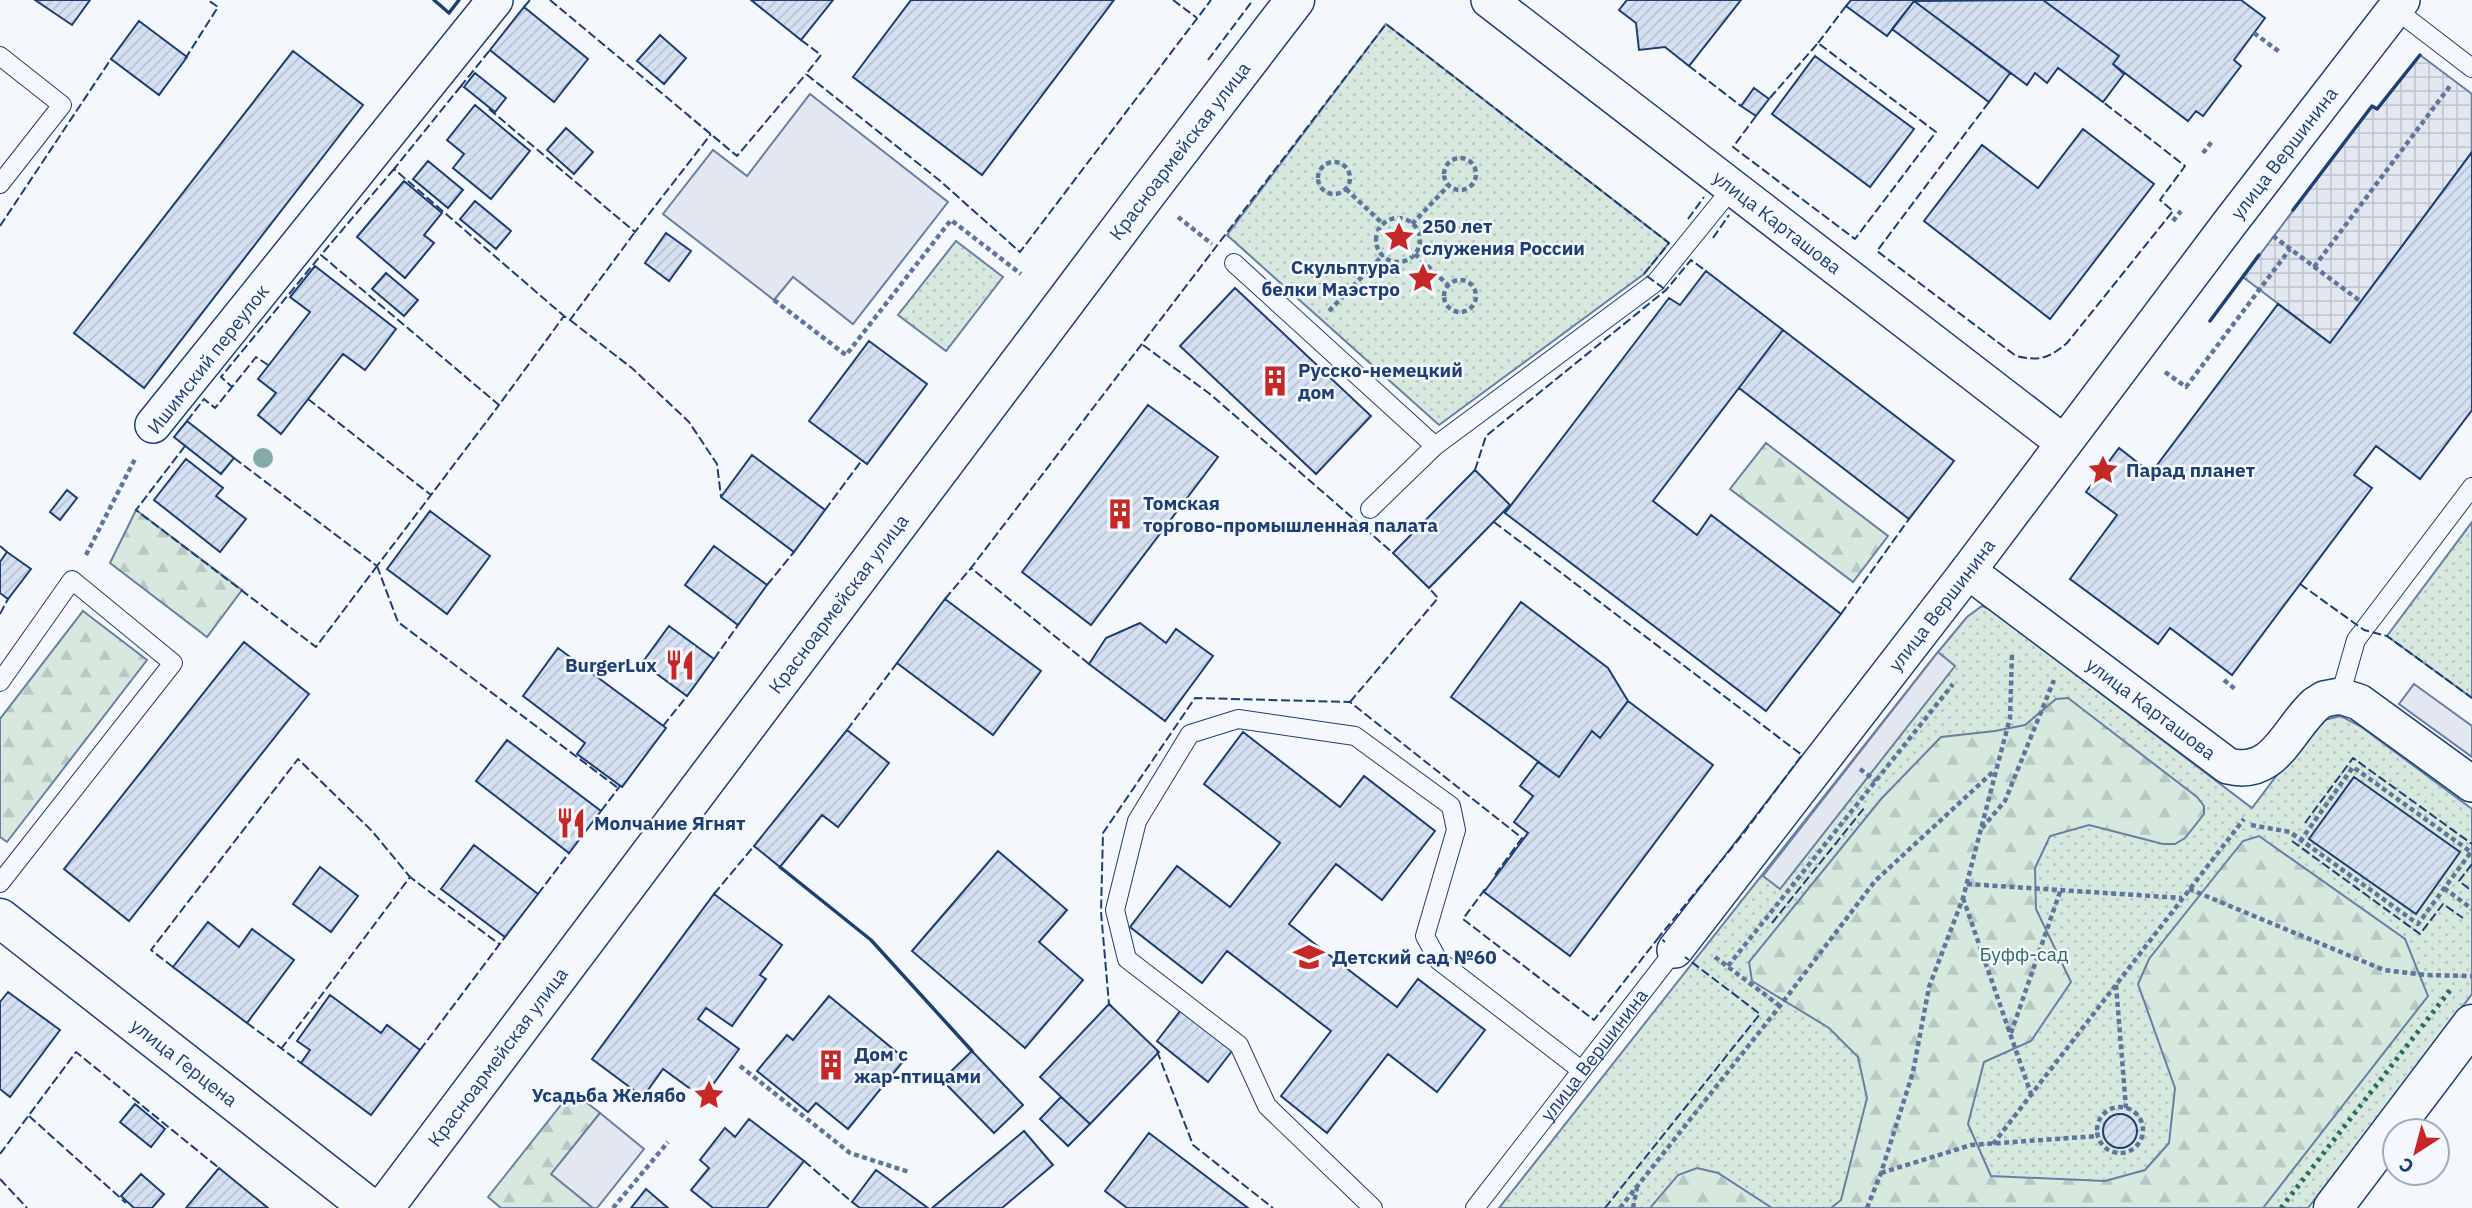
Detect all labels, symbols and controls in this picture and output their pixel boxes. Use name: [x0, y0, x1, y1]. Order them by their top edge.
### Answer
street label: Красноармейская улица: [1104, 57, 1255, 245]
street label: улица Вершинина: [2225, 82, 2343, 224]
street label: улица Карташова: [1708, 165, 1846, 279]
place label: 250 лет служения России: [1422, 214, 1585, 260]
place icon: 250 лет служения России: [1382, 220, 1416, 254]
place label: Скульптура белки Маэстро: [1261, 255, 1400, 301]
place icon: Скульптура белки Маэстро: [1406, 261, 1440, 295]
street label: Ишимский переулок: [142, 279, 274, 439]
place label: Русско-немецкий дом: [1298, 358, 1463, 404]
building icon: Русско-немецкий дом: [1258, 364, 1292, 398]
place icon: Парад планет: [2086, 453, 2120, 487]
place label: Парад планет: [2126, 458, 2255, 482]
place label: Томская торгово-промышленная палата: [1143, 491, 1438, 537]
building icon: Томская торгово-промышленная палата: [1103, 497, 1137, 531]
street label: Красноармейская улица: [763, 509, 914, 698]
street label: улица Вершинина: [1883, 534, 2000, 676]
restaurant icon: BurgerLux: [663, 648, 697, 682]
street label: улица Карташова: [2082, 652, 2221, 765]
place label: BurgerLux: [565, 653, 657, 677]
restaurant icon: Молчание Ягнят: [554, 806, 588, 840]
place label: Молчание Ягнят: [594, 811, 745, 835]
school or university icon: Детский сад №60: [1292, 940, 1326, 974]
park label: Буфф-сад: [1979, 942, 2069, 966]
place label: Детский сад №60: [1332, 945, 1497, 969]
street label: Красноармейская улица: [422, 962, 573, 1151]
street label: улица Вершинина: [1535, 984, 1653, 1126]
street label: улица Герцена: [126, 1013, 243, 1112]
place label: Дом с жар-птицами: [854, 1042, 981, 1088]
building icon: Дом с жар-птицами: [814, 1048, 848, 1082]
place icon: Усадьба Желябо: [692, 1078, 726, 1112]
place label: Усадьба Желябо: [532, 1083, 686, 1107]
north arrow: [2381, 1117, 2451, 1187]
text: С: [2394, 1152, 2418, 1179]

